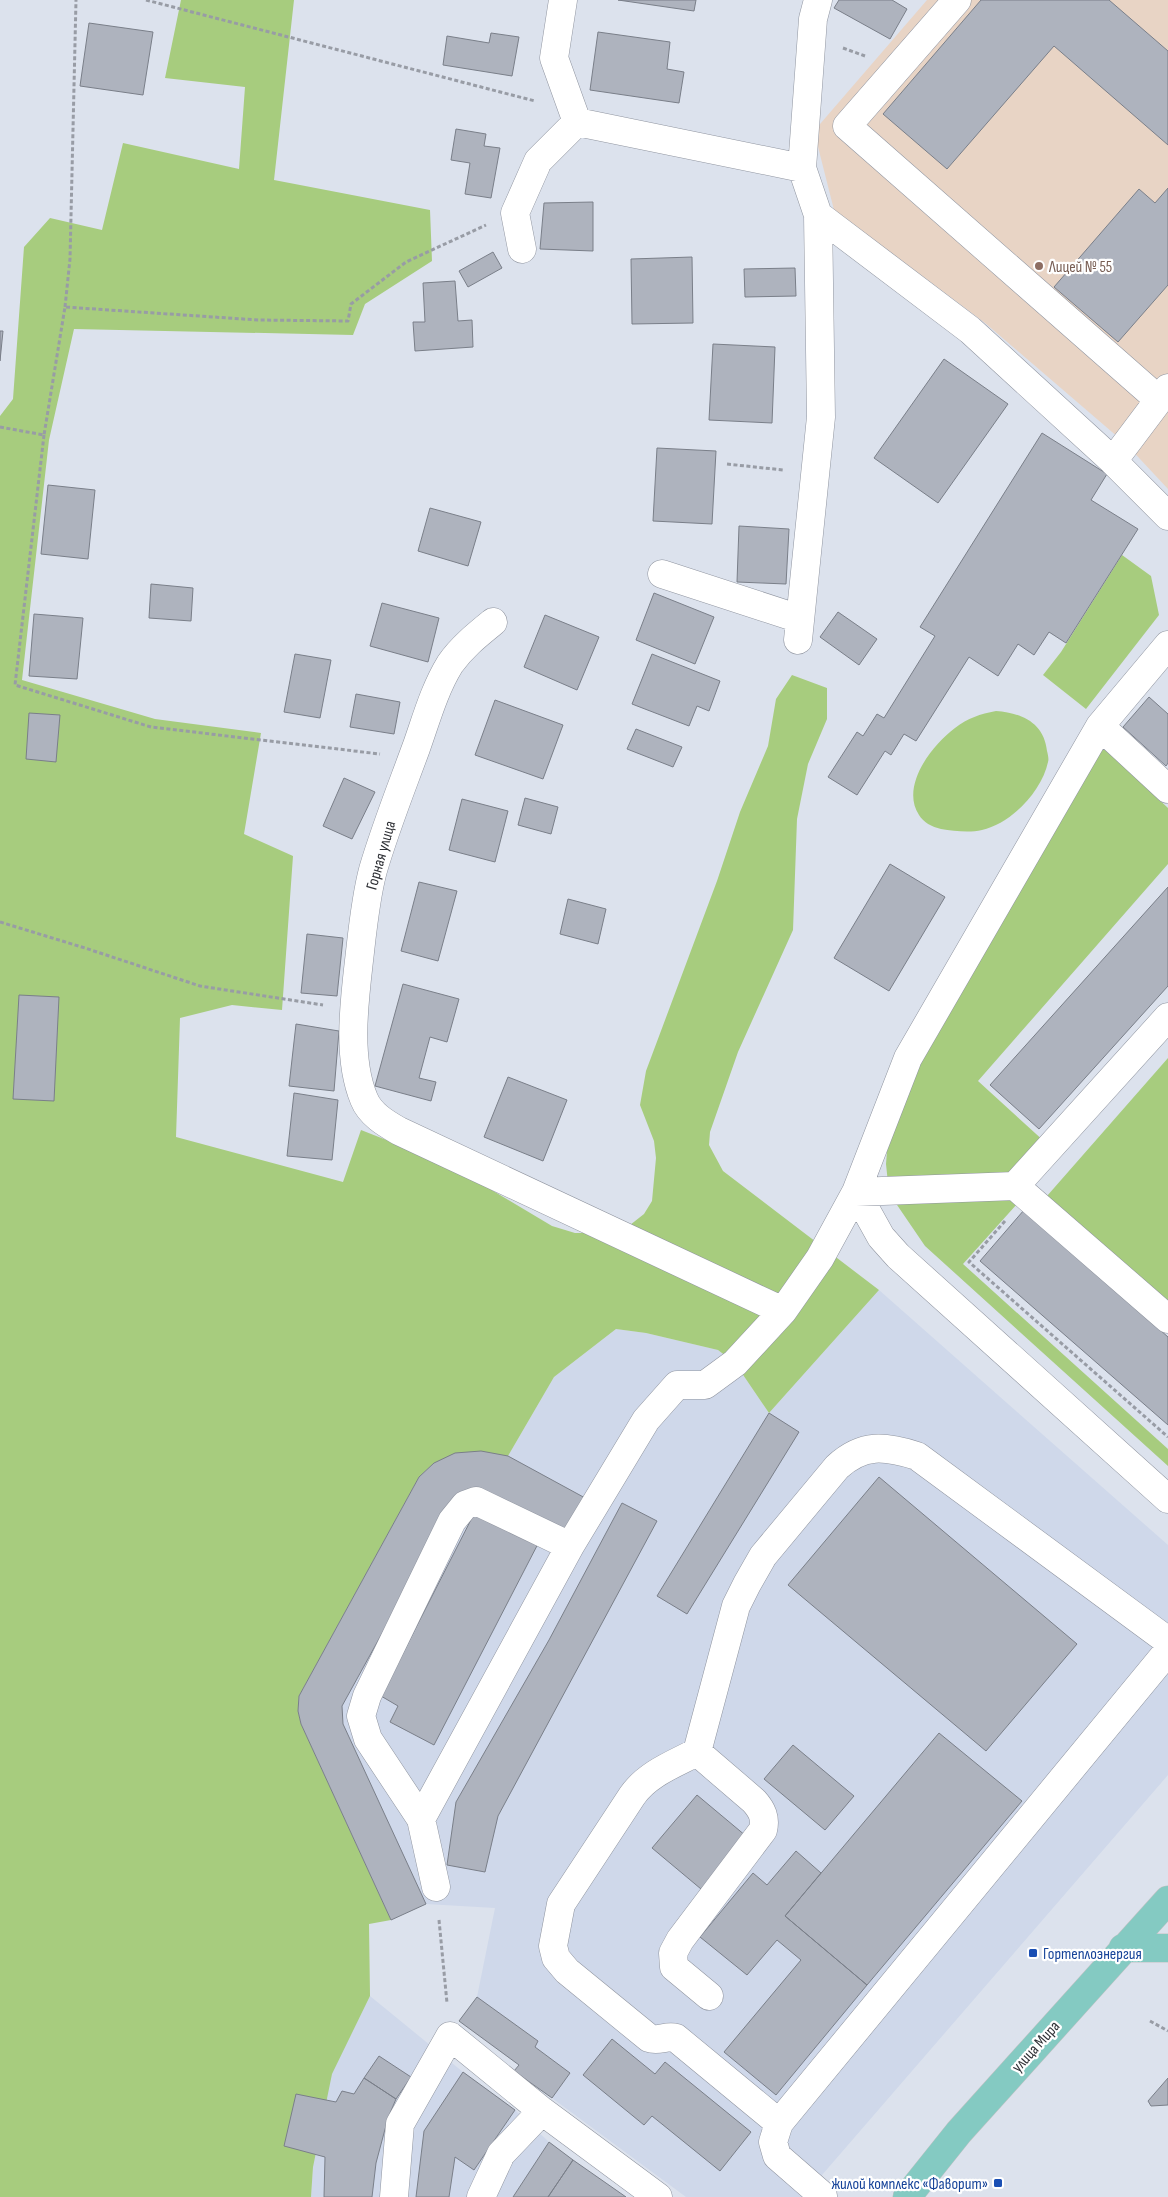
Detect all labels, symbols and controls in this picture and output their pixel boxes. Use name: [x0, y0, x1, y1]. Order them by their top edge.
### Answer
place label: Лицей № 55: [1048, 258, 1112, 277]
marker: Лицей № 55: [1033, 260, 1045, 272]
street label: Горная улица: [363, 819, 400, 892]
place label: Гортеплоэнергия: [1043, 1945, 1142, 1964]
marker: Гортеплоэнергия: [1027, 1947, 1039, 1959]
street label: улица Мира: [1008, 2017, 1064, 2077]
place label: жилой комплекс «Фаворит»: [831, 2175, 988, 2194]
marker: жилой комплекс «Фаворит»: [992, 2177, 1004, 2189]

